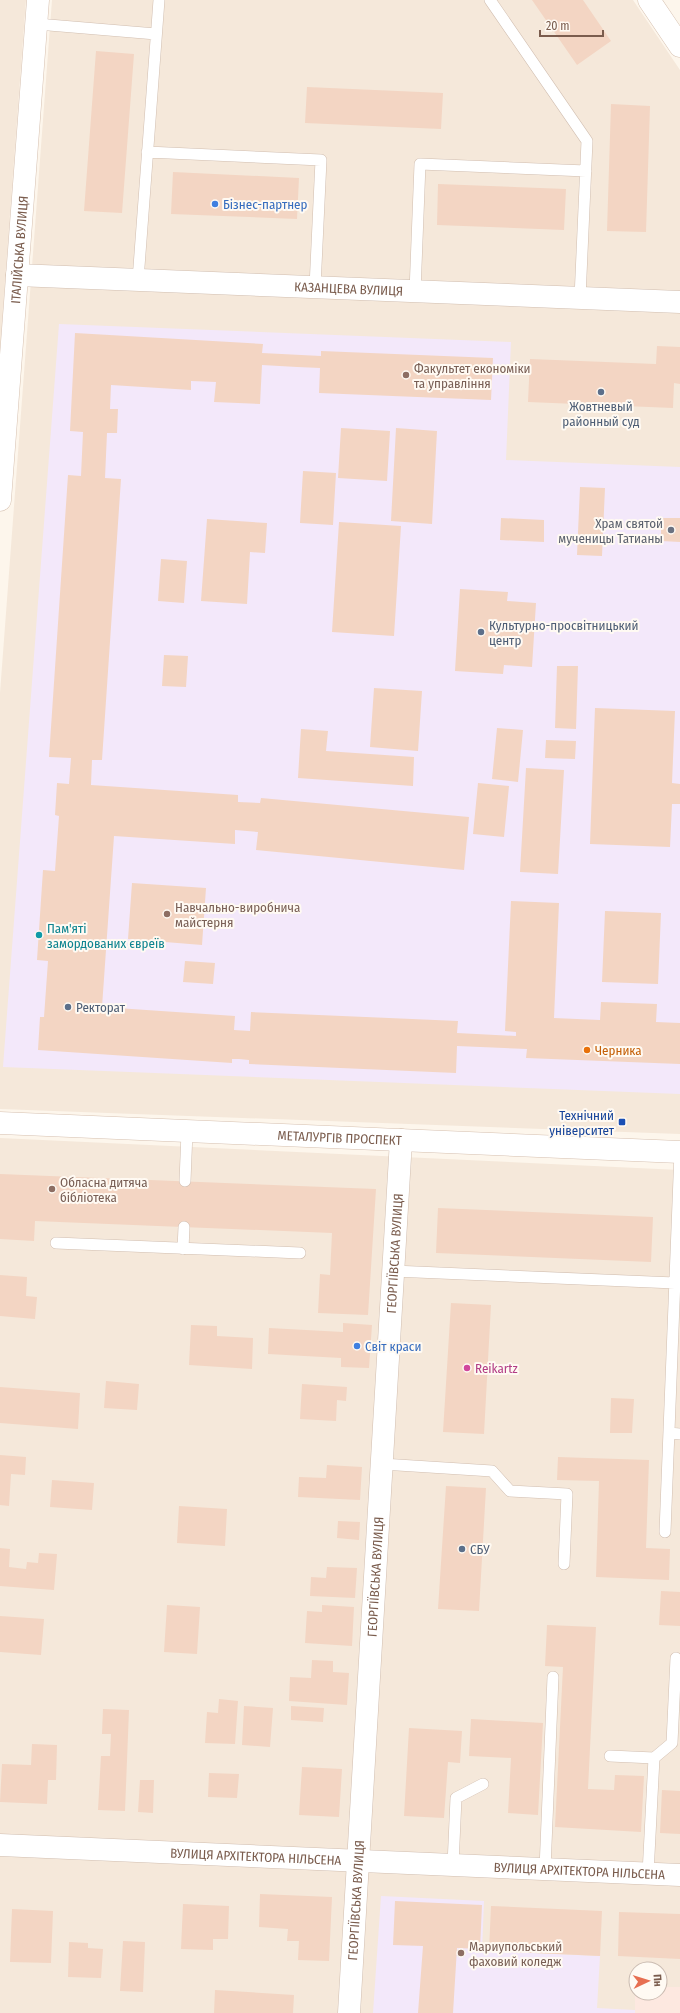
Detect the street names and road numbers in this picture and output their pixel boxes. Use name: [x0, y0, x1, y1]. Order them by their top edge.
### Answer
street label: ІТАЛІЙСЬКА ВУЛИЦЯ: [8, 195, 31, 304]
street label: КАЗАНЦЕВА ВУЛИЦЯ: [294, 279, 403, 299]
street label: МЕТАЛУРГІВ ПРОСПЕКТ: [277, 1128, 402, 1148]
street label: ГЕОРГІЇВСЬКА ВУЛИЦЯ: [384, 1193, 406, 1314]
street label: ГЕОРГІЇВСЬКА ВУЛИЦЯ: [364, 1516, 387, 1637]
street label: ГЕОРГІЇВСЬКА ВУЛИЦЯ: [345, 1840, 367, 1961]
street label: ВУЛИЦЯ АРХІТЕКТОРА НІЛЬСЕНА: [170, 1846, 342, 1868]
street label: ВУЛИЦЯ АРХІТЕКТОРА НІЛЬСЕНА: [493, 1860, 666, 1882]

